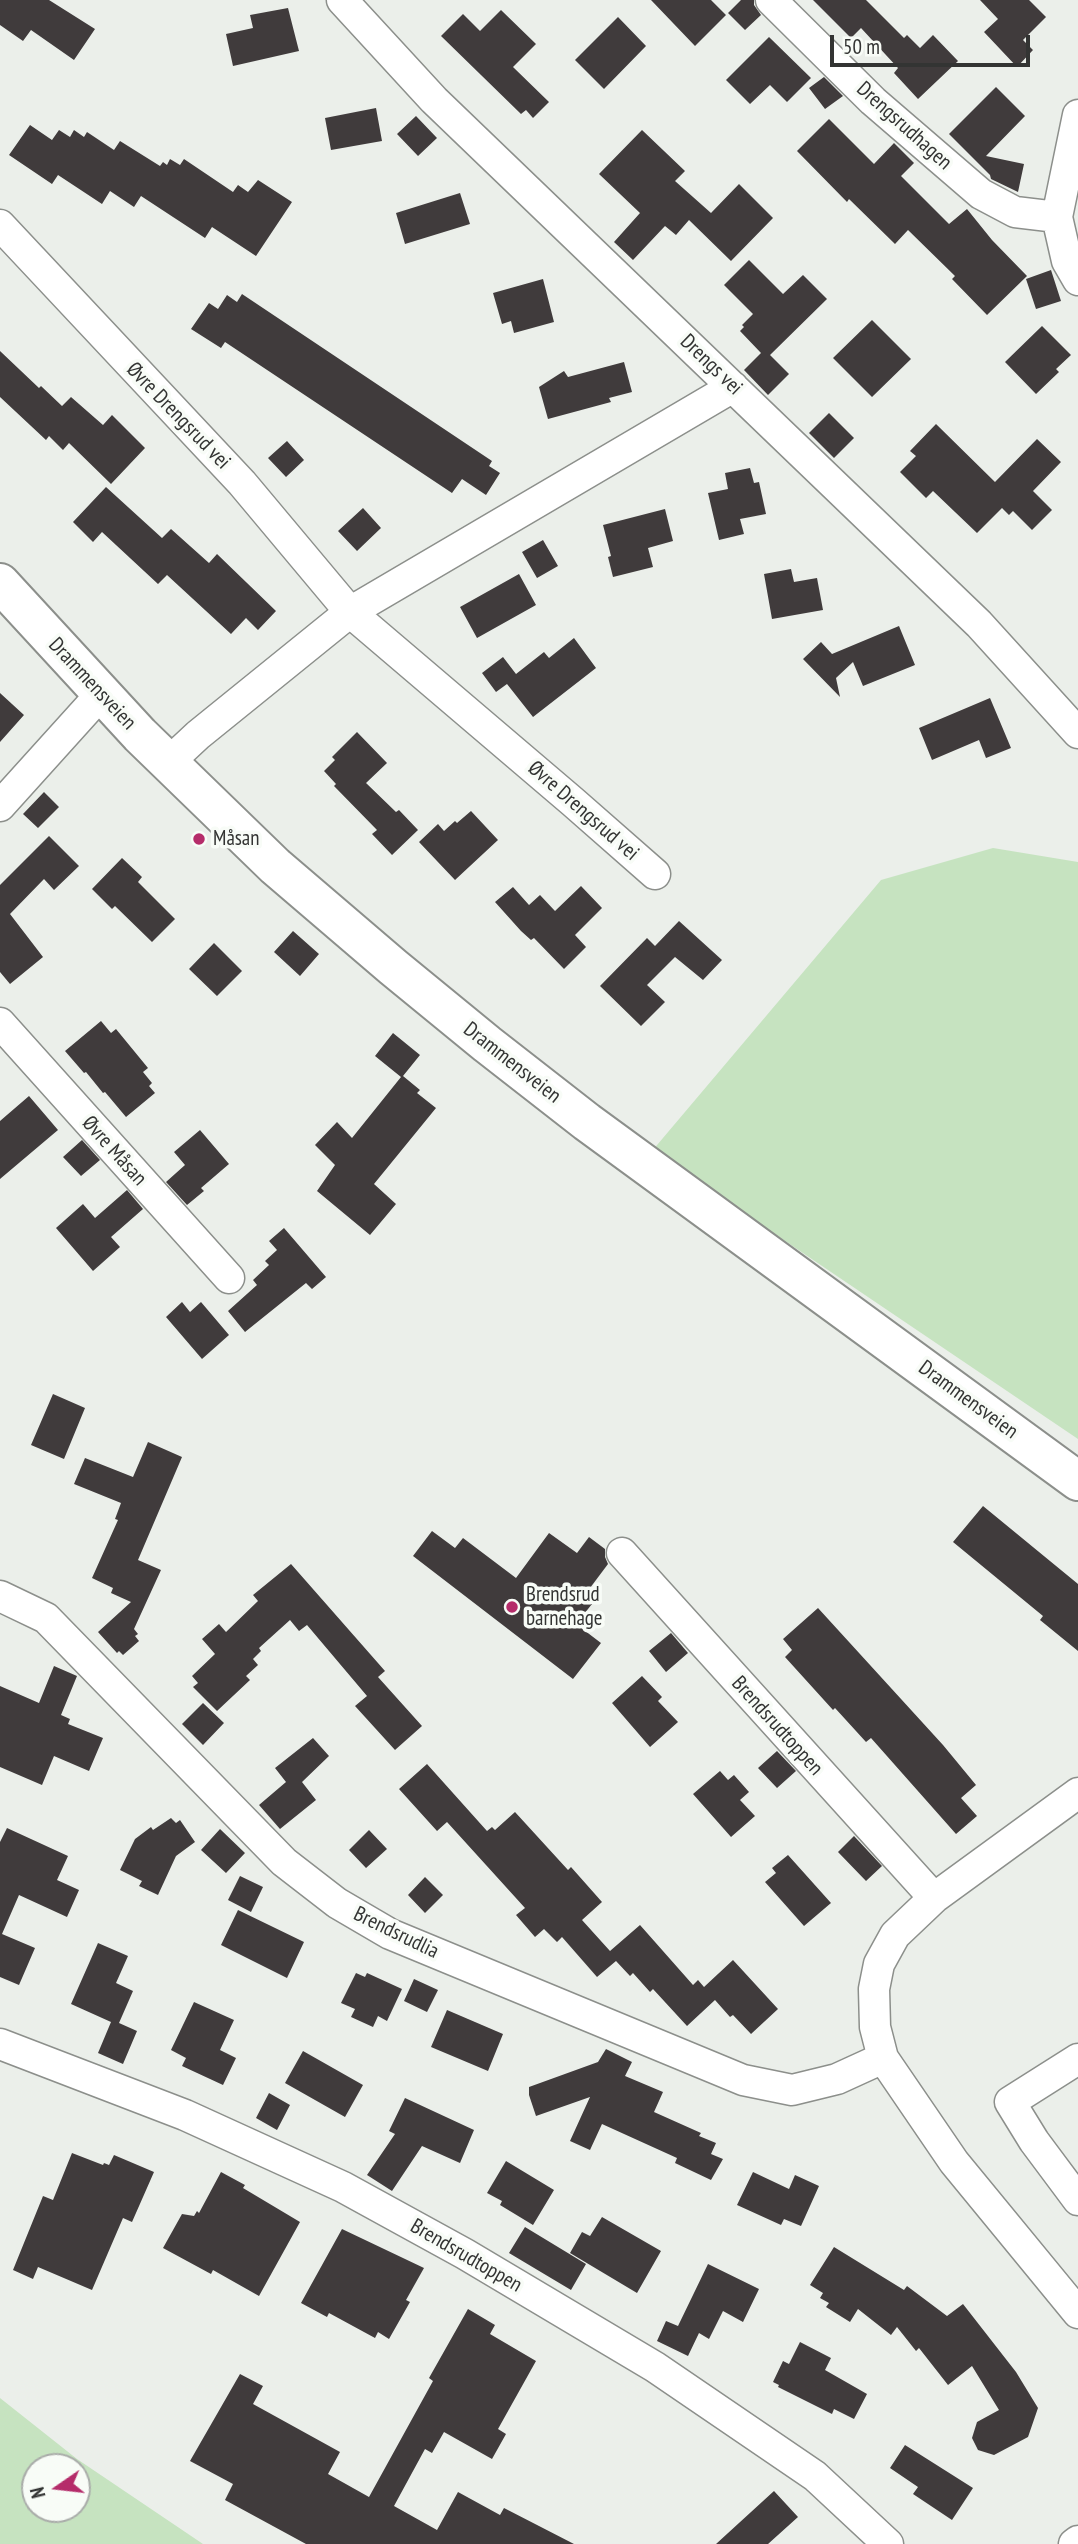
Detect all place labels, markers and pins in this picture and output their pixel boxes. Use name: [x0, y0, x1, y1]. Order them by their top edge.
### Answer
place label: Måsan: [213, 826, 259, 852]
marker: Måsan: [191, 831, 207, 847]
place label: Brendsrud barnehage: [526, 1582, 603, 1632]
marker: Brendsrud barnehage: [504, 1599, 520, 1615]

